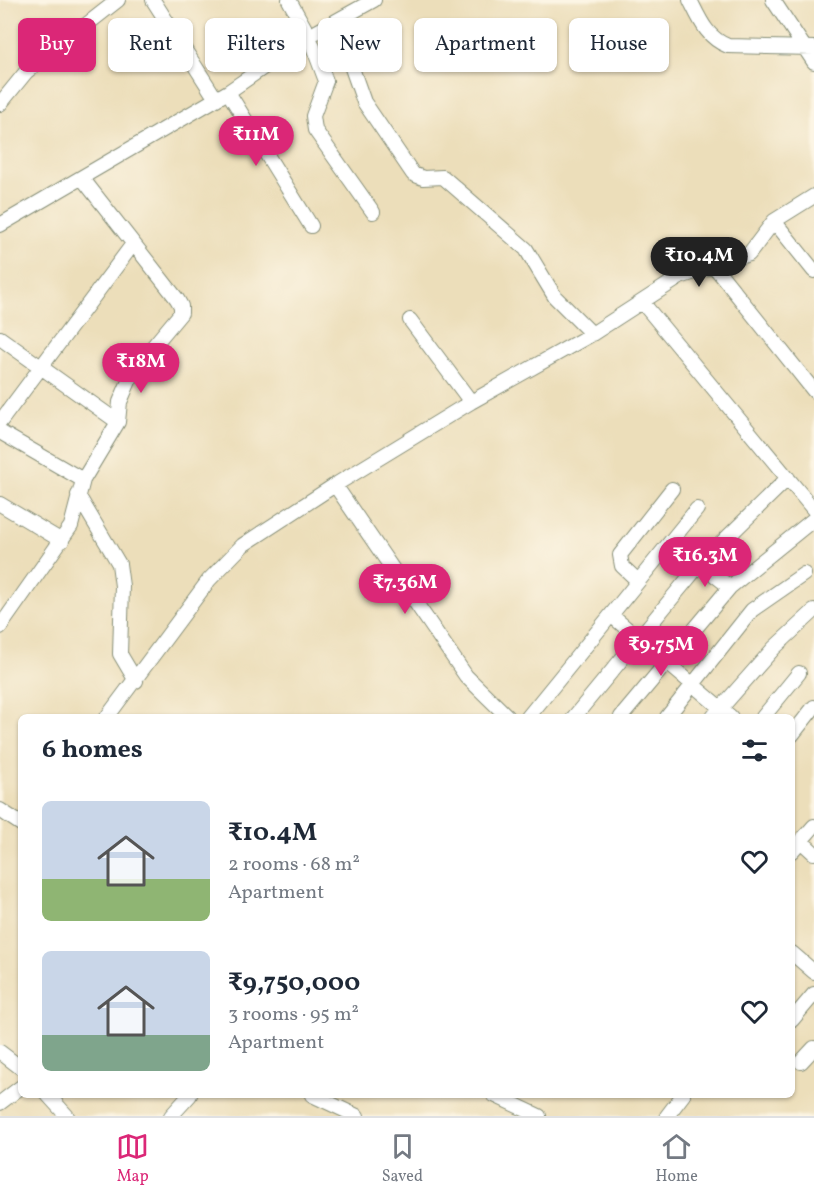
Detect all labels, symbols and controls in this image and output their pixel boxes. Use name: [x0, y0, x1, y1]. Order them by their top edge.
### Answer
chip: Buy: [18, 18, 96, 72]
chip: Rent: [108, 18, 193, 72]
chip: Filters: [205, 18, 306, 72]
chip: New: [318, 18, 402, 72]
chip: Apartment: [414, 18, 557, 72]
chip: House: [569, 18, 669, 72]
pin: ₹11M: [220, 116, 292, 167]
text: ₹11M: [233, 121, 279, 149]
pin: ₹10.4M: [650, 237, 748, 288]
text: ₹10.4M: [665, 242, 733, 270]
pin: ₹18M: [105, 343, 177, 394]
text: ₹18M: [116, 348, 166, 376]
pin: ₹16.3M: [656, 537, 754, 588]
text: ₹16.3M: [673, 542, 737, 570]
pin: ₹7.36M: [356, 564, 454, 615]
text: ₹7.36M: [373, 569, 437, 597]
pin: ₹9.75M: [612, 626, 710, 677]
text: ₹9.75M: [628, 631, 694, 659]
text: 6 homes: [42, 732, 143, 768]
icon: filters: [738, 734, 771, 767]
text: ₹10.4M: [228, 815, 317, 851]
icon: home: [90, 825, 162, 897]
icon: heart: [738, 845, 771, 878]
text: 2 rooms · 68 m²: [228, 851, 360, 879]
text: Apartment: [228, 879, 324, 907]
text: ₹9,750,000: [228, 965, 360, 1001]
icon: home: [90, 975, 162, 1047]
icon: heart: [738, 995, 771, 1028]
text: 3 rooms · 95 m²: [228, 1001, 359, 1029]
text: Apartment: [228, 1029, 324, 1057]
tab: Map: [116, 1130, 149, 1188]
tab: Saved: [382, 1130, 423, 1188]
tab: Home: [655, 1130, 698, 1188]

